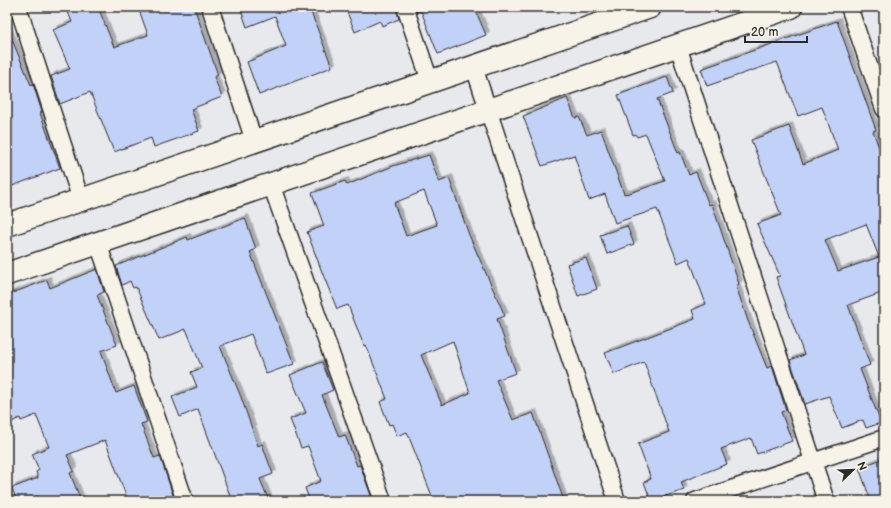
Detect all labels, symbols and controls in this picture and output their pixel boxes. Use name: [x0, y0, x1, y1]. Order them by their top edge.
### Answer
scale bar: [745, 18, 807, 44]
text: 20 m: [751, 25, 778, 40]
north arrow: [833, 450, 873, 490]
text: N: [854, 460, 869, 473]

